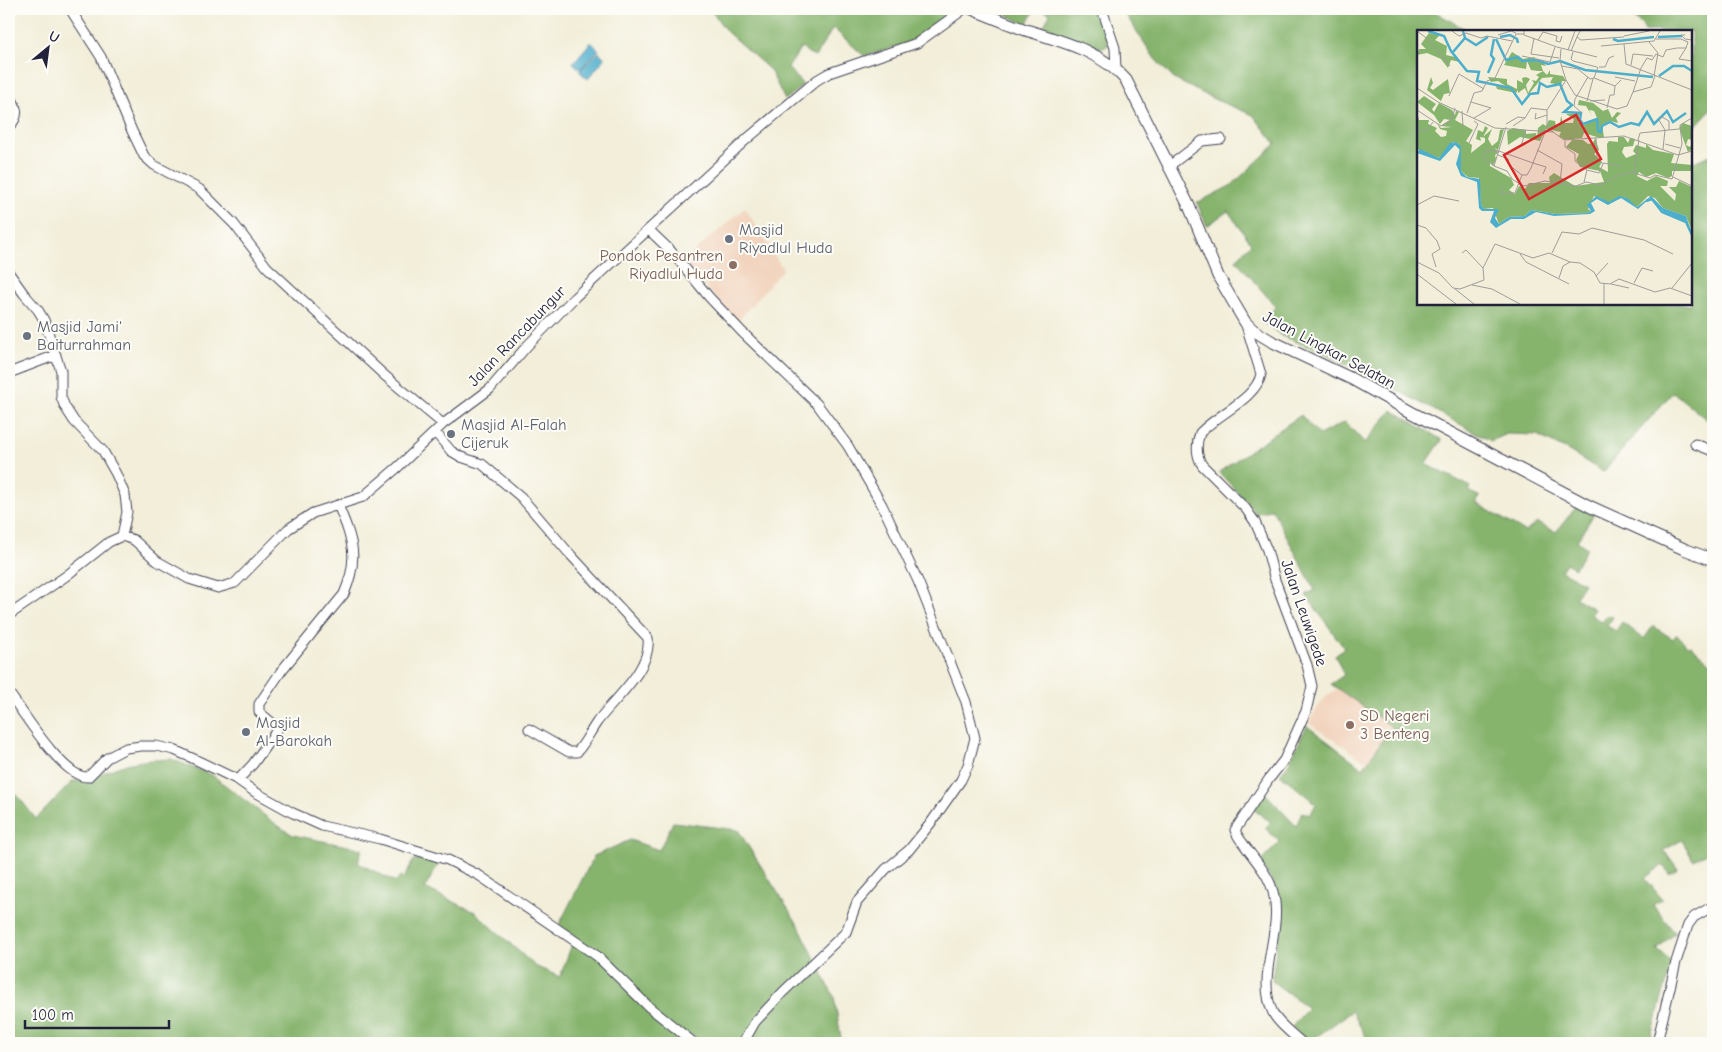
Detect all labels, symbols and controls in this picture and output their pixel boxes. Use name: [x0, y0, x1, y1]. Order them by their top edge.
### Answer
north arrow: [22, 22, 72, 72]
text: U: [46, 27, 62, 47]
inset map: [1417, 30, 1692, 305]
place label: Masjid Riyadlul Huda: [739, 221, 833, 257]
marker: Masjid Riyadlul Huda: [723, 233, 735, 245]
place label: Pondok Pesantren Riyadlul Huda: [600, 247, 723, 283]
marker: Pondok Pesantren Riyadlul Huda: [727, 259, 739, 271]
street label: Jalan Rancabungur: [464, 282, 570, 390]
street label: Jalan Lingkar Selatan: [1260, 307, 1398, 393]
place label: Masjid Jami' Baiturrahman: [37, 318, 131, 354]
marker: Masjid Jami' Baiturrahman: [21, 330, 33, 342]
place label: Masjid Al-Falah Cijeruk: [461, 416, 567, 452]
marker: Masjid Al-Falah Cijeruk: [445, 428, 457, 440]
street label: Jalan Leuwigede: [1277, 557, 1331, 669]
place label: SD Negeri 3 Benteng: [1360, 707, 1430, 743]
place label: Masjid Al-Barokah: [256, 714, 332, 750]
marker: SD Negeri 3 Benteng: [1344, 719, 1356, 731]
marker: Masjid Al-Barokah: [240, 726, 252, 738]
scale bar: [25, 997, 169, 1029]
text: 100 m: [32, 1006, 74, 1024]

